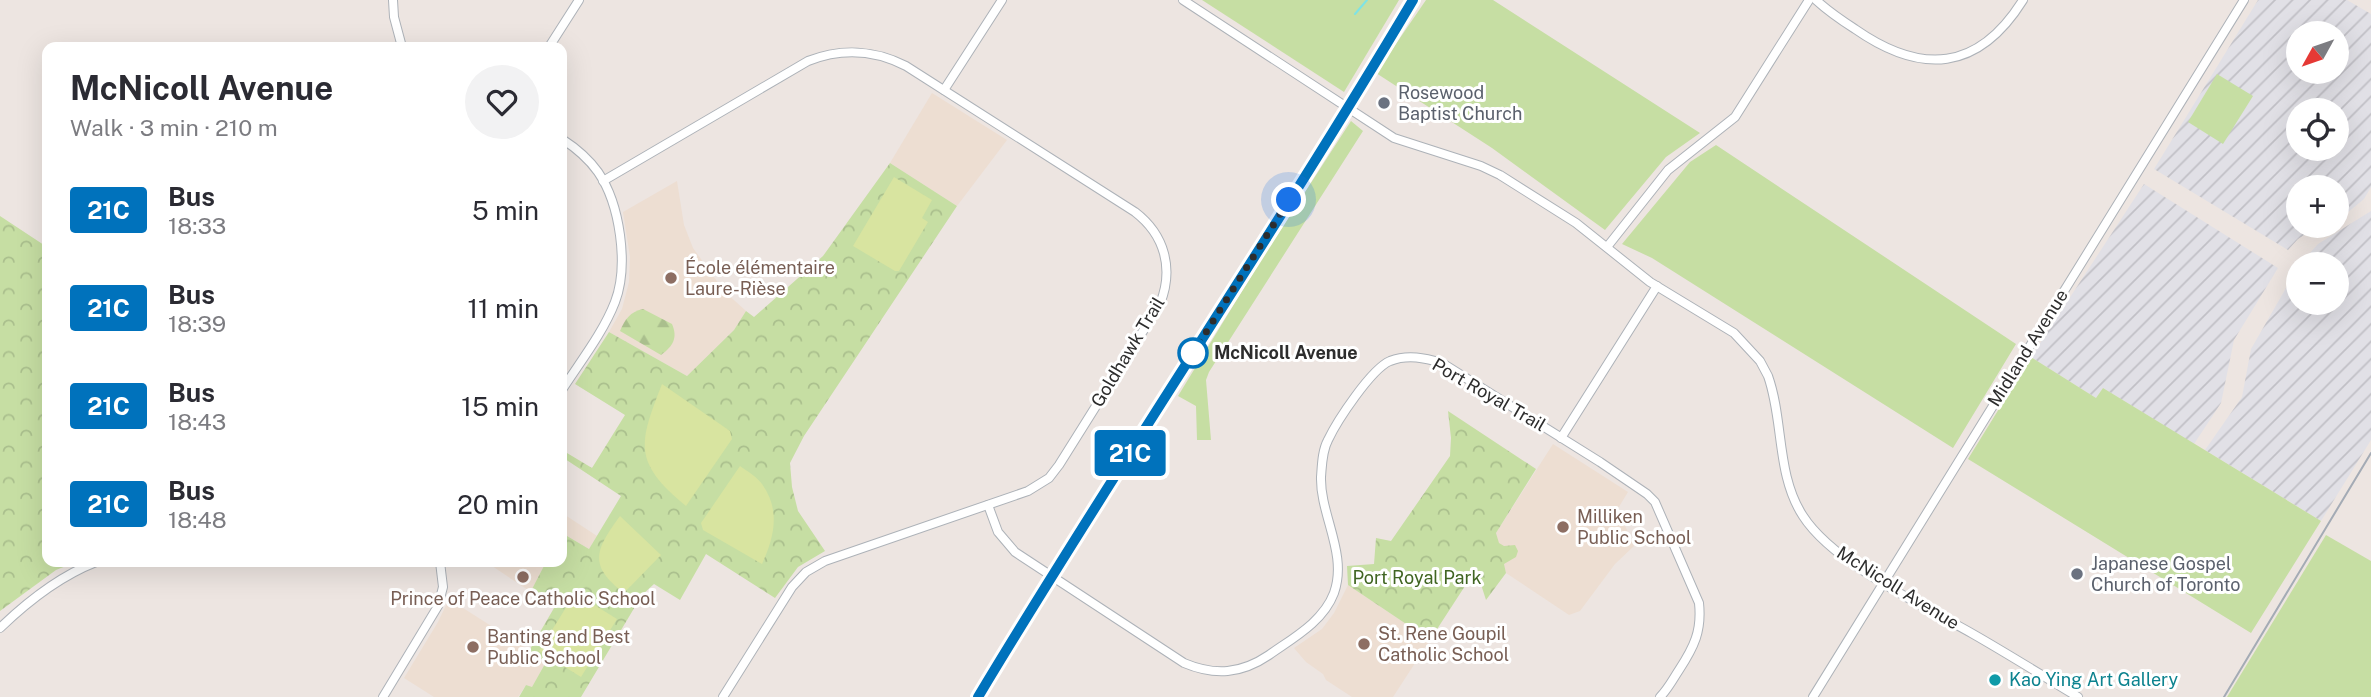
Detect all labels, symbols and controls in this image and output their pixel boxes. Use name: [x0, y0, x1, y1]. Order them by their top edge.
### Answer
north arrow: [2286, 21, 2348, 84]
map controls: [2286, 21, 2349, 315]
button: heart: [465, 65, 539, 139]
text: McNicoll Avenue: [70, 69, 333, 107]
place label: Rosewood Baptist Church: [1398, 82, 1522, 124]
marker: Rosewood Baptist Church: [1376, 95, 1392, 111]
button: locate: [2286, 98, 2349, 161]
text: Walk · 3 min · 210 m: [70, 114, 278, 141]
button: +: [2286, 175, 2349, 238]
text: Bus: [168, 181, 215, 212]
your location: [1271, 182, 1306, 217]
text: 5 min: [472, 195, 539, 226]
text: 21C: [87, 196, 130, 224]
text: 18:33: [168, 212, 226, 239]
button: −: [2286, 252, 2349, 315]
place label: École élémentaire Laure-Rièse: [685, 256, 835, 299]
marker: École élémentaire Laure-Rièse: [663, 270, 679, 286]
text: Bus: [168, 279, 215, 310]
street label: Midland Avenue: [1983, 285, 2072, 410]
text: 11 min: [467, 293, 539, 324]
street label: Goldhawk Trail: [1086, 293, 1169, 411]
text: 21C: [87, 294, 130, 322]
text: 18:39: [168, 310, 226, 337]
marker: McNicoll Avenue: [1178, 338, 1208, 368]
place label: McNicoll Avenue: [1214, 342, 1358, 363]
street label: Port Royal Trail: [1429, 354, 1550, 436]
text: Bus: [168, 377, 215, 408]
text: 15 min: [461, 391, 539, 422]
text: 21C: [87, 392, 130, 420]
text: 18:43: [168, 408, 226, 435]
line badge: 21C: [1090, 430, 1170, 476]
text: 21C: [1109, 439, 1151, 467]
text: Bus: [168, 475, 215, 506]
text: 20 min: [457, 489, 539, 520]
text: 21C: [87, 490, 130, 518]
text: 18:48: [168, 506, 227, 533]
place label: Milliken Public School: [1577, 506, 1691, 548]
marker: Milliken Public School: [1555, 519, 1571, 535]
street label: McNicoll Avenue: [1833, 542, 1963, 634]
place label: Japanese Gospel Church of Toronto: [2091, 553, 2240, 595]
marker: Japanese Gospel Church of Toronto: [2069, 566, 2085, 582]
park label: Port Royal Park: [1352, 567, 1482, 588]
marker: Prince of Peace Catholic School: [515, 569, 531, 585]
place label: Prince of Peace Catholic School: [390, 588, 656, 609]
place label: St. Rene Goupil Catholic School: [1378, 623, 1509, 665]
place label: Banting and Best Public School: [487, 626, 630, 668]
marker: St. Rene Goupil Catholic School: [1356, 636, 1372, 652]
marker: Banting and Best Public School: [465, 639, 481, 655]
place label: Kao Ying Art Gallery: [2009, 669, 2178, 690]
marker: Kao Ying Art Gallery: [1987, 672, 2003, 688]

